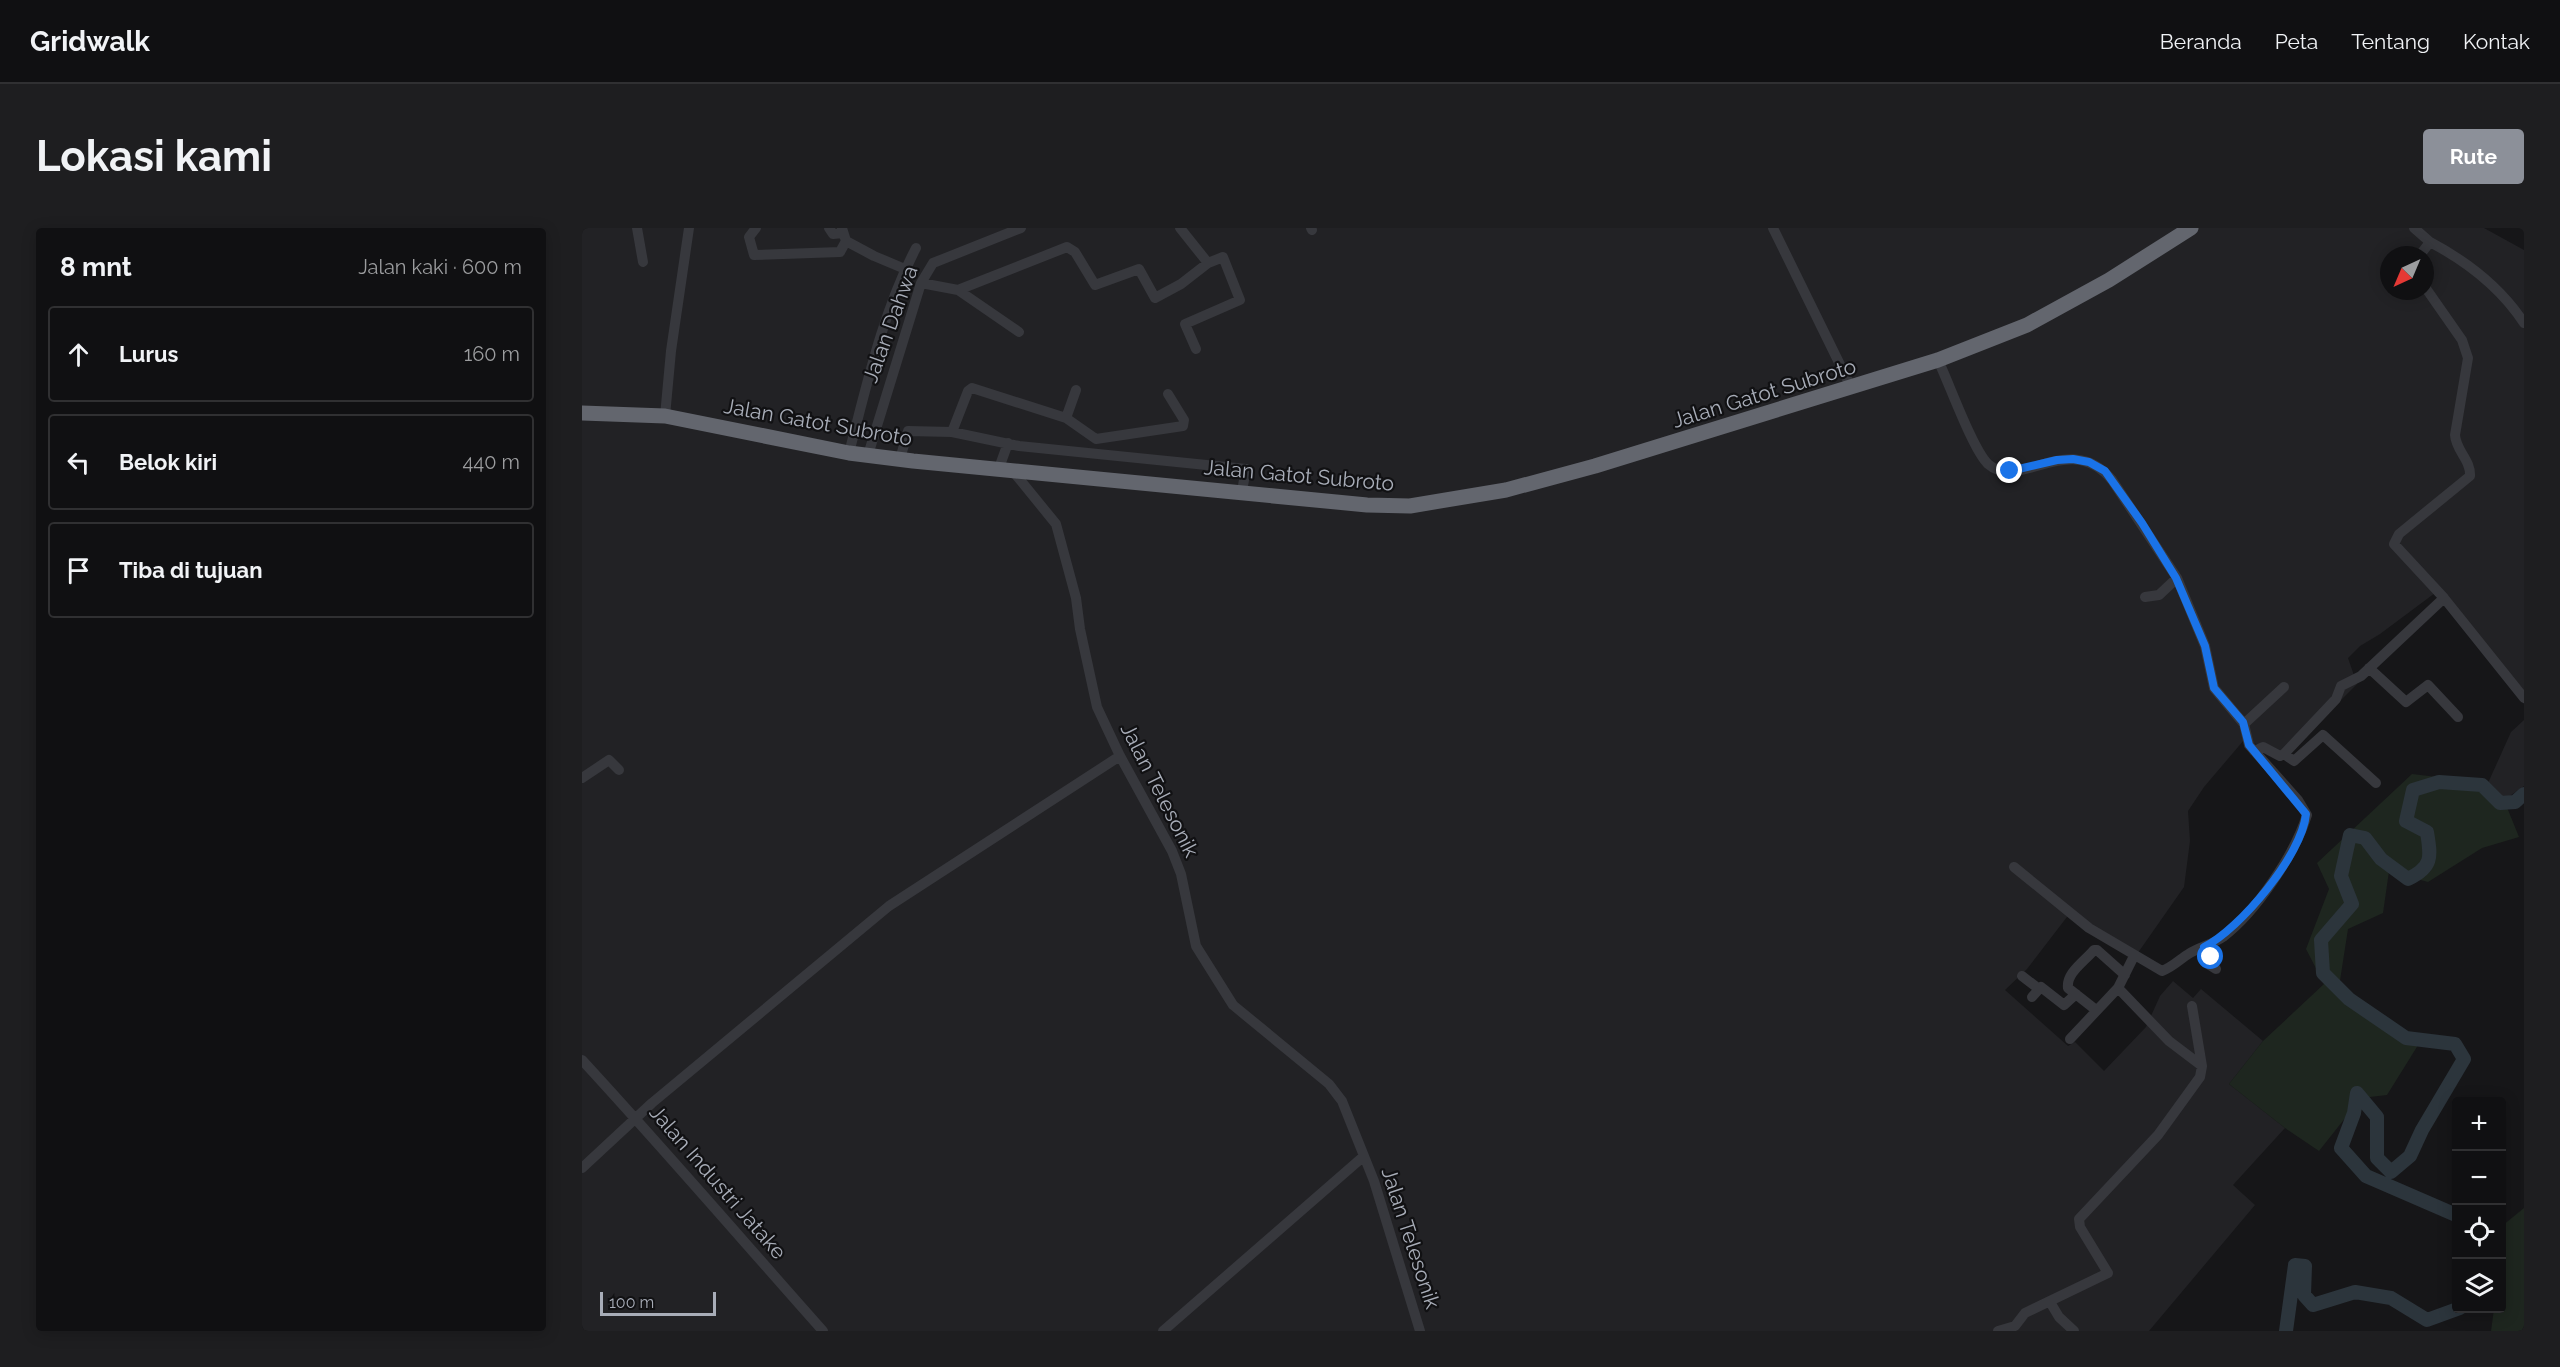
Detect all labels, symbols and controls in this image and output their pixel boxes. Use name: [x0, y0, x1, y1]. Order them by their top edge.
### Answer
text: Gridwalk: [30, 25, 150, 58]
text: Beranda: [2160, 29, 2242, 54]
text: Peta: [2275, 29, 2318, 54]
text: Tentang: [2351, 29, 2430, 54]
text: Kontak: [2463, 29, 2530, 54]
button: Rute: [2423, 129, 2524, 184]
text: Lokasi kami: [36, 132, 272, 181]
north arrow: [2380, 246, 2434, 300]
text: 8 mnt: [60, 252, 132, 282]
text: Jalan kaki · 600 m: [358, 255, 522, 279]
street label: Jalan Dahwa: [857, 262, 923, 386]
icon: ahead: [62, 338, 95, 371]
text: Lurus: [119, 341, 178, 367]
text: 160 m: [464, 342, 520, 366]
street label: Jalan Gatot Subroto: [1669, 353, 1859, 433]
street label: Jalan Gatot Subroto: [722, 393, 914, 451]
icon: left: [62, 446, 95, 479]
text: Belok kiri: [119, 449, 217, 475]
text: 440 m: [462, 450, 520, 474]
street label: Jalan Gatot Subroto: [1203, 454, 1395, 496]
route end: [1996, 457, 2022, 483]
icon: arrive: [62, 554, 95, 587]
text: Tiba di tujuan: [119, 557, 262, 583]
street label: Jalan Telesonik: [1116, 719, 1204, 861]
route start: [2197, 943, 2223, 969]
map controls: [2452, 1097, 2506, 1313]
button: +: [2452, 1097, 2506, 1151]
street label: Jalan Industri Jatake: [644, 1100, 792, 1264]
button: −: [2452, 1151, 2506, 1205]
street label: Jalan Telesonik: [1376, 1164, 1446, 1312]
button: locate: [2452, 1205, 2506, 1259]
button: layers: [2452, 1259, 2506, 1313]
scale bar: [600, 1289, 716, 1316]
text: 100 m: [609, 1293, 654, 1312]

